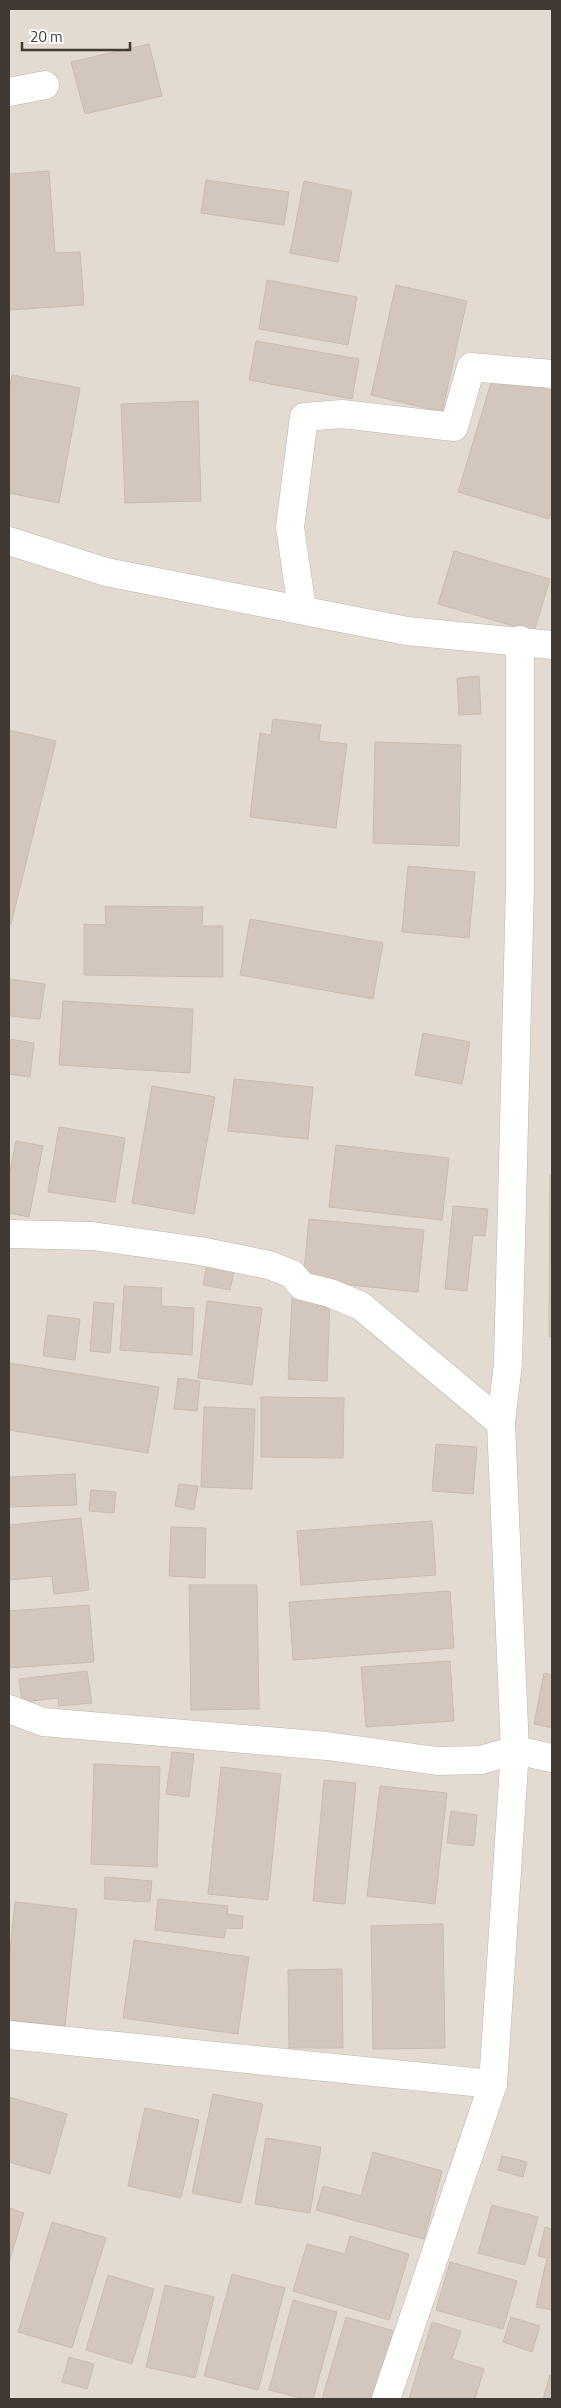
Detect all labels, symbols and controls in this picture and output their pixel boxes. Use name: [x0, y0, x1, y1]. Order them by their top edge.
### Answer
scale bar: [22, 20, 130, 52]
text: 20 m: [30, 25, 63, 48]

